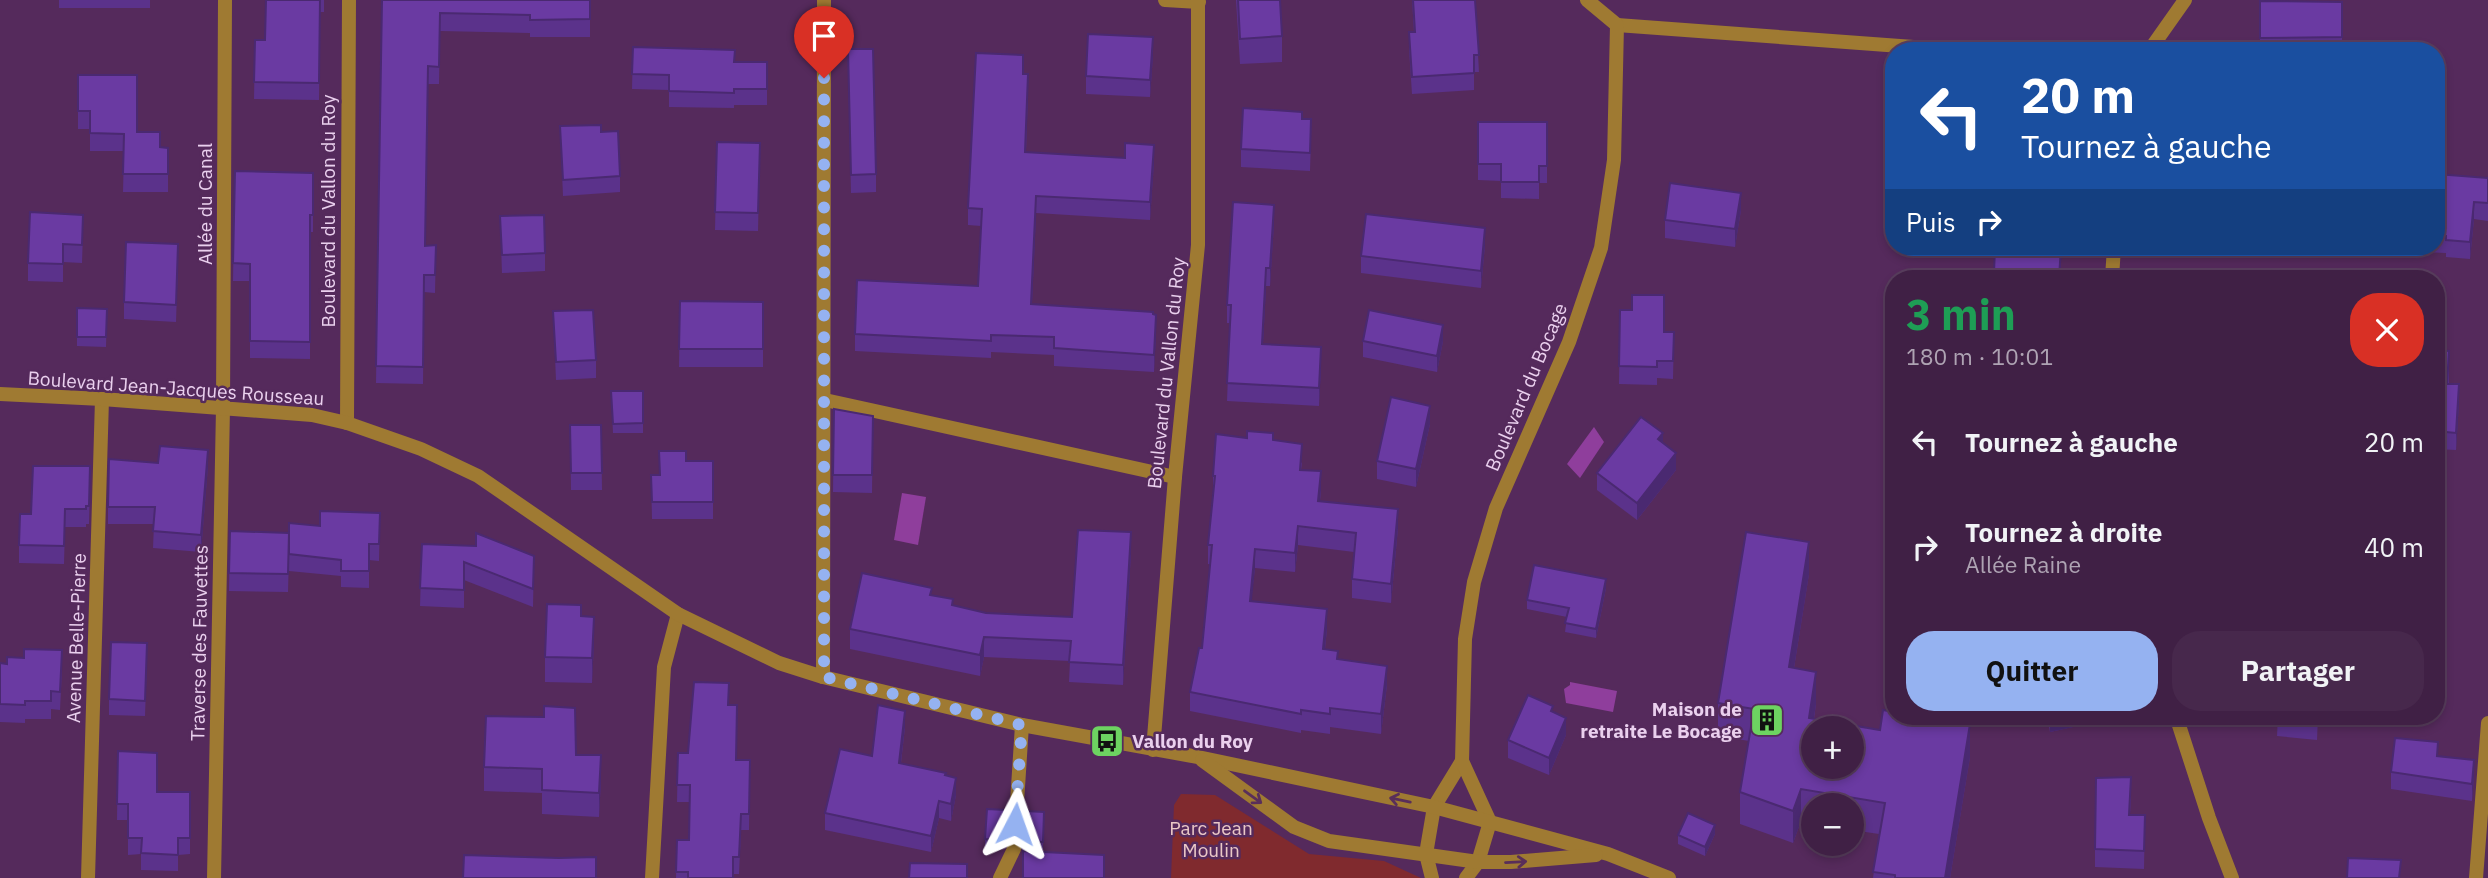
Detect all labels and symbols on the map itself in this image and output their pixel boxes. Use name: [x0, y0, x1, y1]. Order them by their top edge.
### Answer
pin: [794, 6, 854, 78]
street label: Boulevard du Vallon du Roy: [316, 94, 340, 327]
street label: Allée du Canal: [193, 143, 217, 265]
street label: Boulevard du Vallon du Roy: [1142, 255, 1190, 490]
street label: Boulevard du Bocage: [1480, 299, 1572, 475]
street label: Boulevard Jean-Jacques Rousseau: [27, 366, 325, 410]
street label: Traverse des Fauvettes: [185, 545, 213, 741]
street label: Avenue Belle-Pierre: [61, 553, 91, 723]
place label: Maison de retraite Le Bocage: [1580, 697, 1742, 743]
building icon: Maison de retraite Le Bocage: [1748, 701, 1786, 739]
bus stop icon: Vallon du Roy: [1088, 722, 1126, 760]
place label: Vallon du Roy: [1132, 729, 1254, 753]
position arrow: [978, 787, 1052, 861]
one-way arrow: [1243, 790, 1262, 804]
one-way arrow: [1389, 793, 1412, 807]
park label: Parc Jean Moulin: [1169, 816, 1253, 862]
one-way arrow: [1504, 855, 1527, 868]

